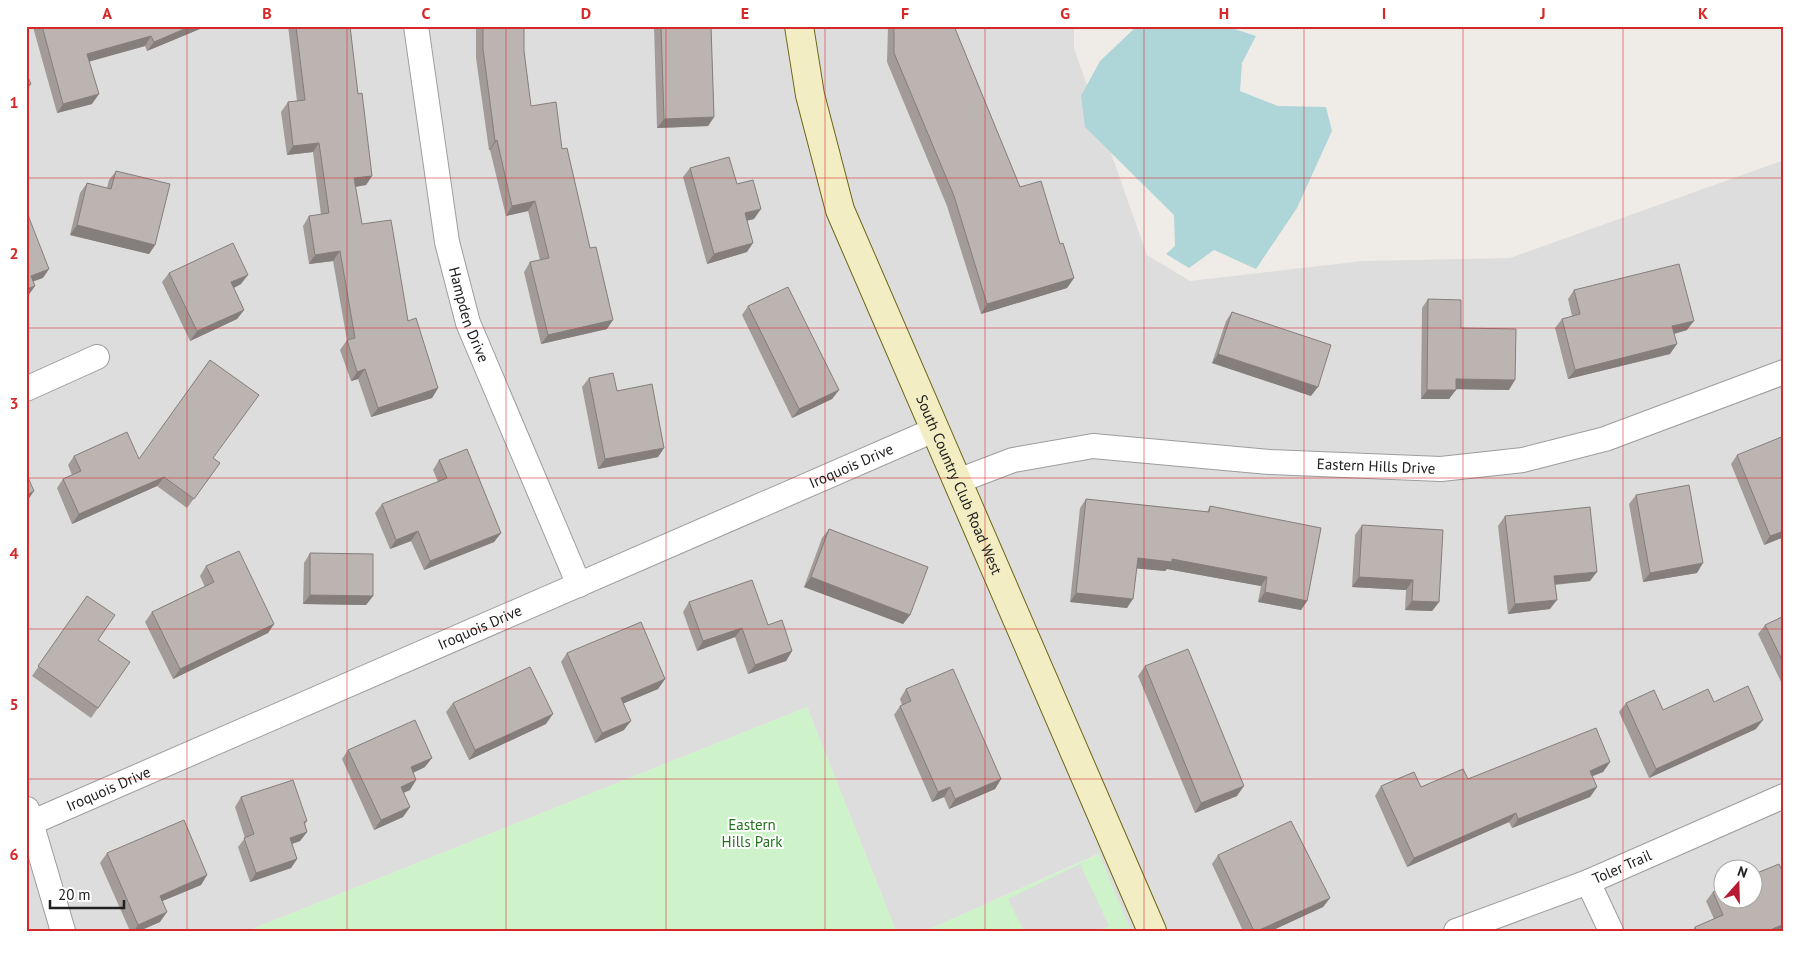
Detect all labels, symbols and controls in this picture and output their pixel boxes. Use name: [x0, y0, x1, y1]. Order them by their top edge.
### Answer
text: A: [102, 3, 112, 23]
text: B: [262, 3, 272, 23]
text: C: [422, 3, 431, 23]
text: D: [581, 3, 591, 23]
text: E: [741, 3, 749, 23]
text: F: [901, 3, 909, 23]
text: G: [1060, 3, 1070, 23]
text: H: [1219, 3, 1229, 23]
text: I: [1382, 3, 1386, 23]
text: J: [1539, 3, 1546, 23]
text: K: [1698, 3, 1708, 23]
text: 1: [9, 92, 19, 112]
text: 2: [9, 243, 19, 263]
street label: Hampden Drive: [445, 265, 494, 365]
street label: South Country Club Road West: [912, 392, 1007, 577]
text: 3: [9, 393, 19, 413]
street label: Iroquois Drive: [806, 439, 896, 492]
street label: Eastern Hills Drive: [1316, 454, 1436, 478]
text: 4: [9, 543, 19, 563]
street label: Iroquois Drive: [435, 600, 525, 654]
text: 5: [9, 694, 19, 714]
street label: Iroquois Drive: [63, 762, 153, 815]
park label: Eastern Hills Park: [722, 815, 783, 851]
text: 6: [9, 844, 19, 864]
street label: Toler Trail: [1589, 845, 1655, 888]
north arrow: [1712, 860, 1762, 910]
text: N: [1735, 862, 1750, 882]
scale bar: [50, 877, 124, 909]
text: 20 m: [58, 885, 91, 904]

